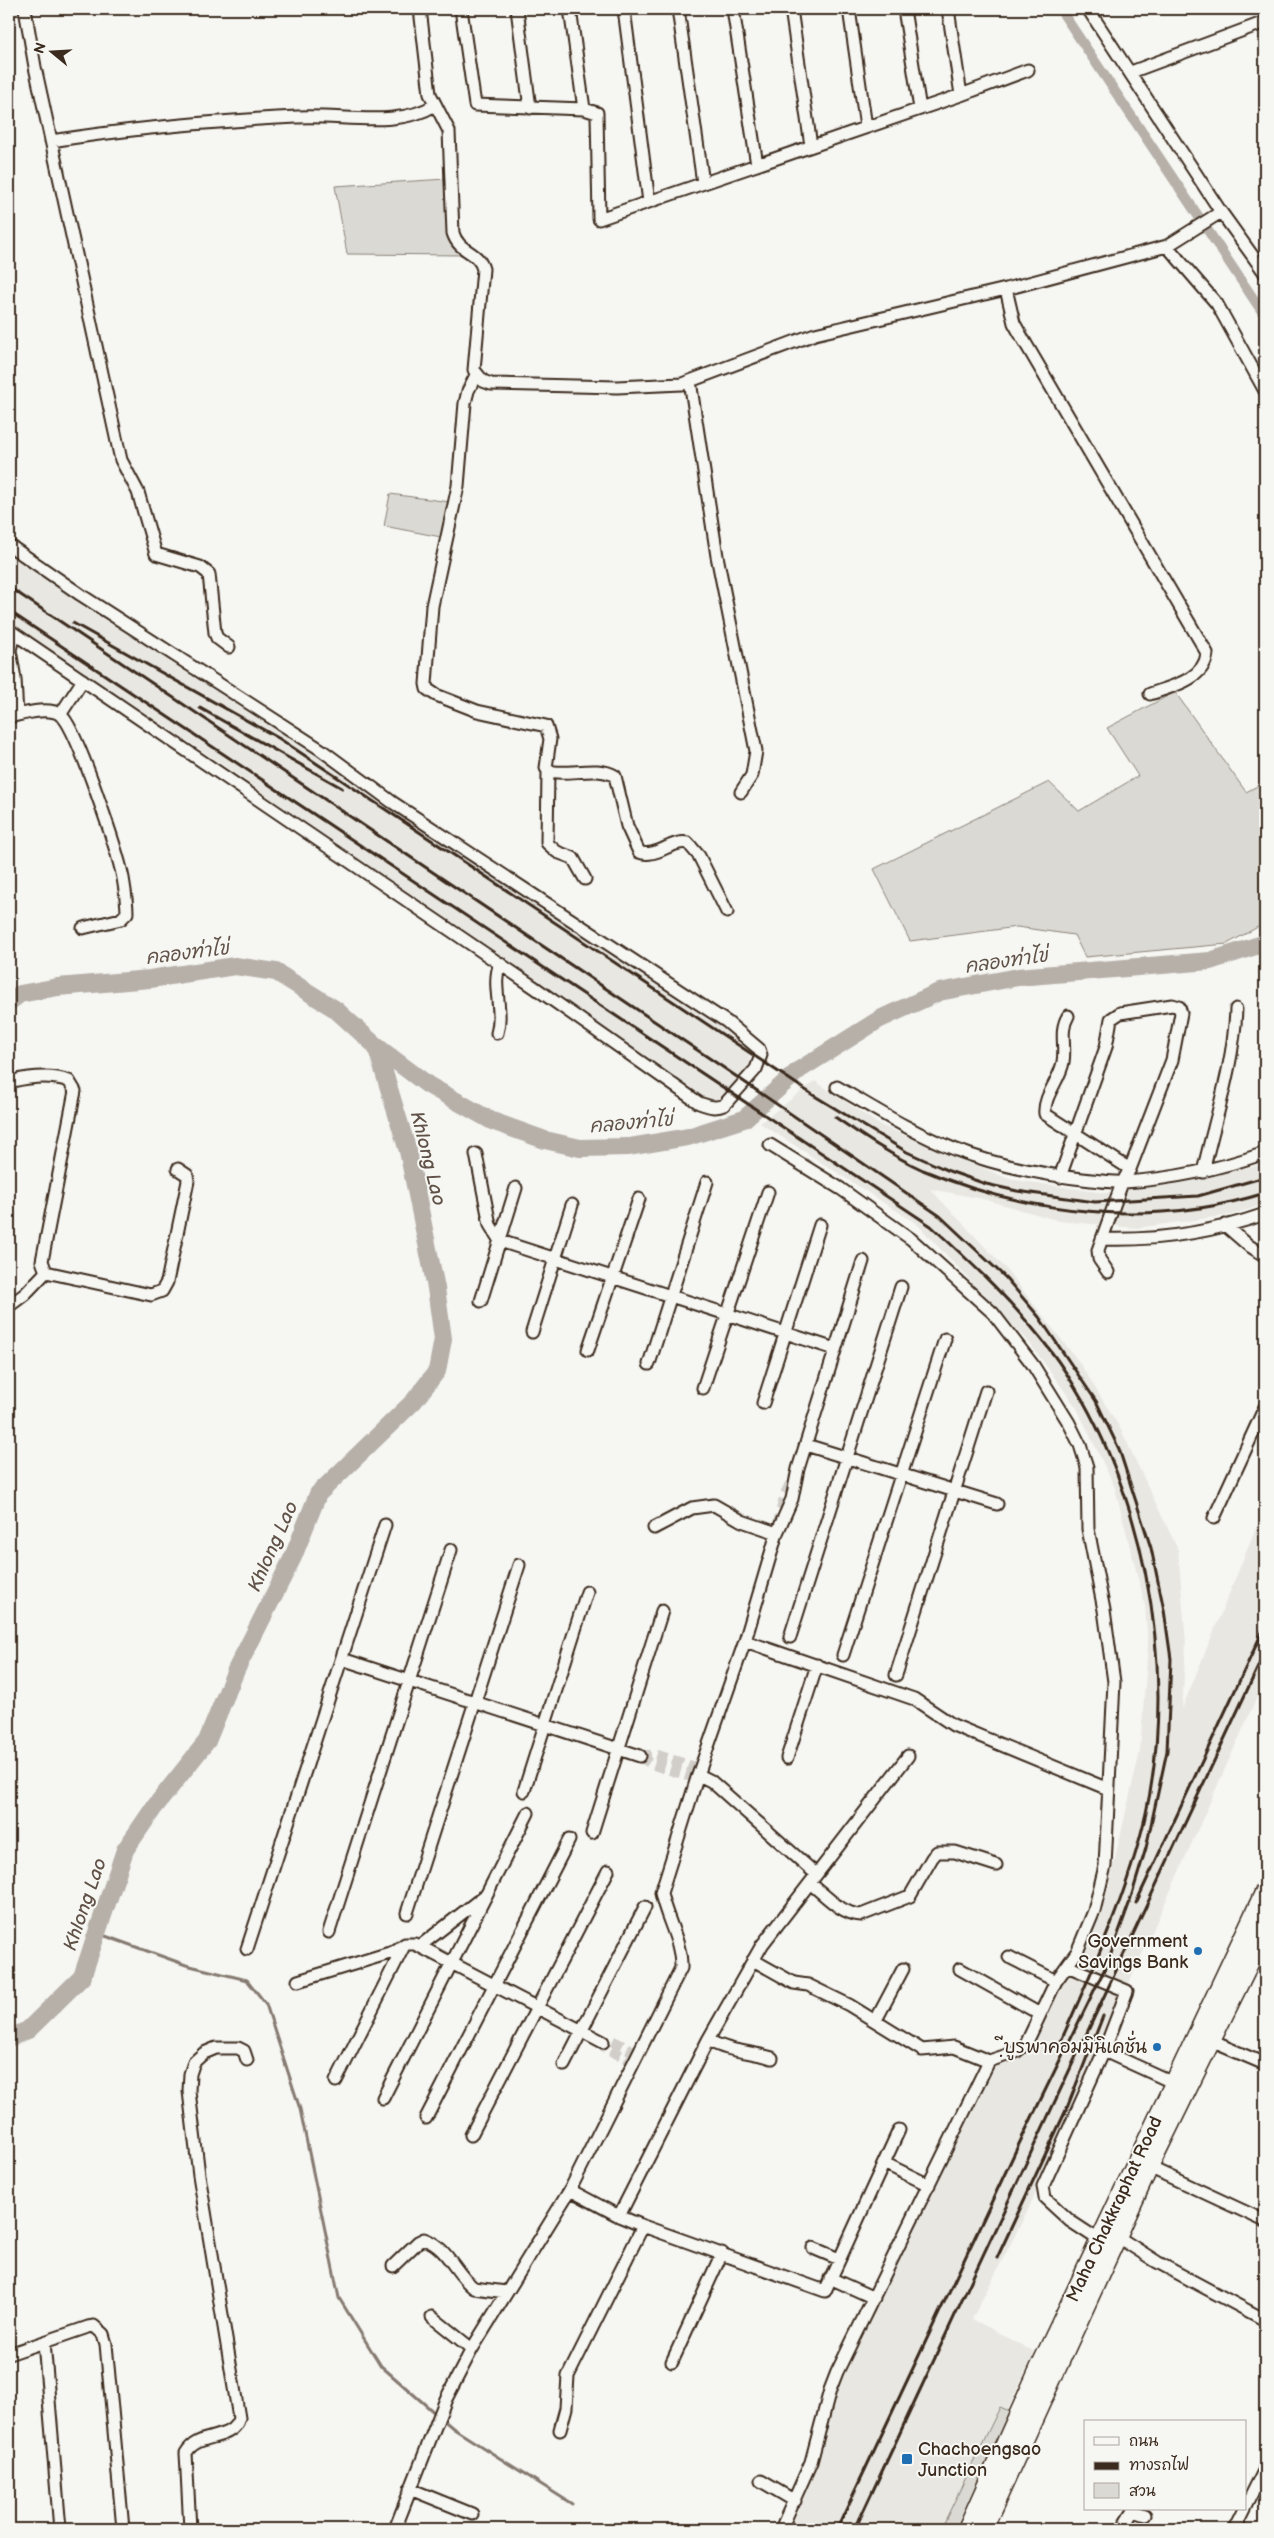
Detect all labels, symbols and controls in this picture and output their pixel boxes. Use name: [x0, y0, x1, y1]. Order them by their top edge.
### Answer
north arrow: [28, 28, 78, 78]
text: N: [30, 41, 50, 56]
water label: คลองท่าไข่: [144, 934, 234, 970]
water label: คลองท่าไข่: [963, 942, 1053, 979]
water label: คลองท่าไข่: [588, 1106, 678, 1139]
water label: Khlong Lao: [405, 1109, 450, 1208]
water label: Khlong Lao: [243, 1498, 303, 1595]
water label: Khlong Lao: [59, 1855, 112, 1954]
place label: Government Savings Bank: [1078, 1931, 1188, 1973]
marker: Government Savings Bank: [1192, 1945, 1204, 1957]
place label: ฺีบูรพาคอมมินิเคชั่น: [994, 2030, 1147, 2061]
marker: ฺีบูรพาคอมมินิเคชั่น: [1151, 2041, 1163, 2053]
street label: Maha Chakkraphat Road: [1062, 2113, 1167, 2305]
legend: [1084, 2420, 1246, 2510]
text: ถนน: [1129, 2432, 1158, 2451]
place label: Chachoengsao Junction: [918, 2439, 1041, 2481]
marker: Chachoengsao Junction: [900, 2452, 914, 2466]
text: ทางรถไฟ: [1129, 2455, 1189, 2475]
text: สวน: [1129, 2482, 1156, 2501]

